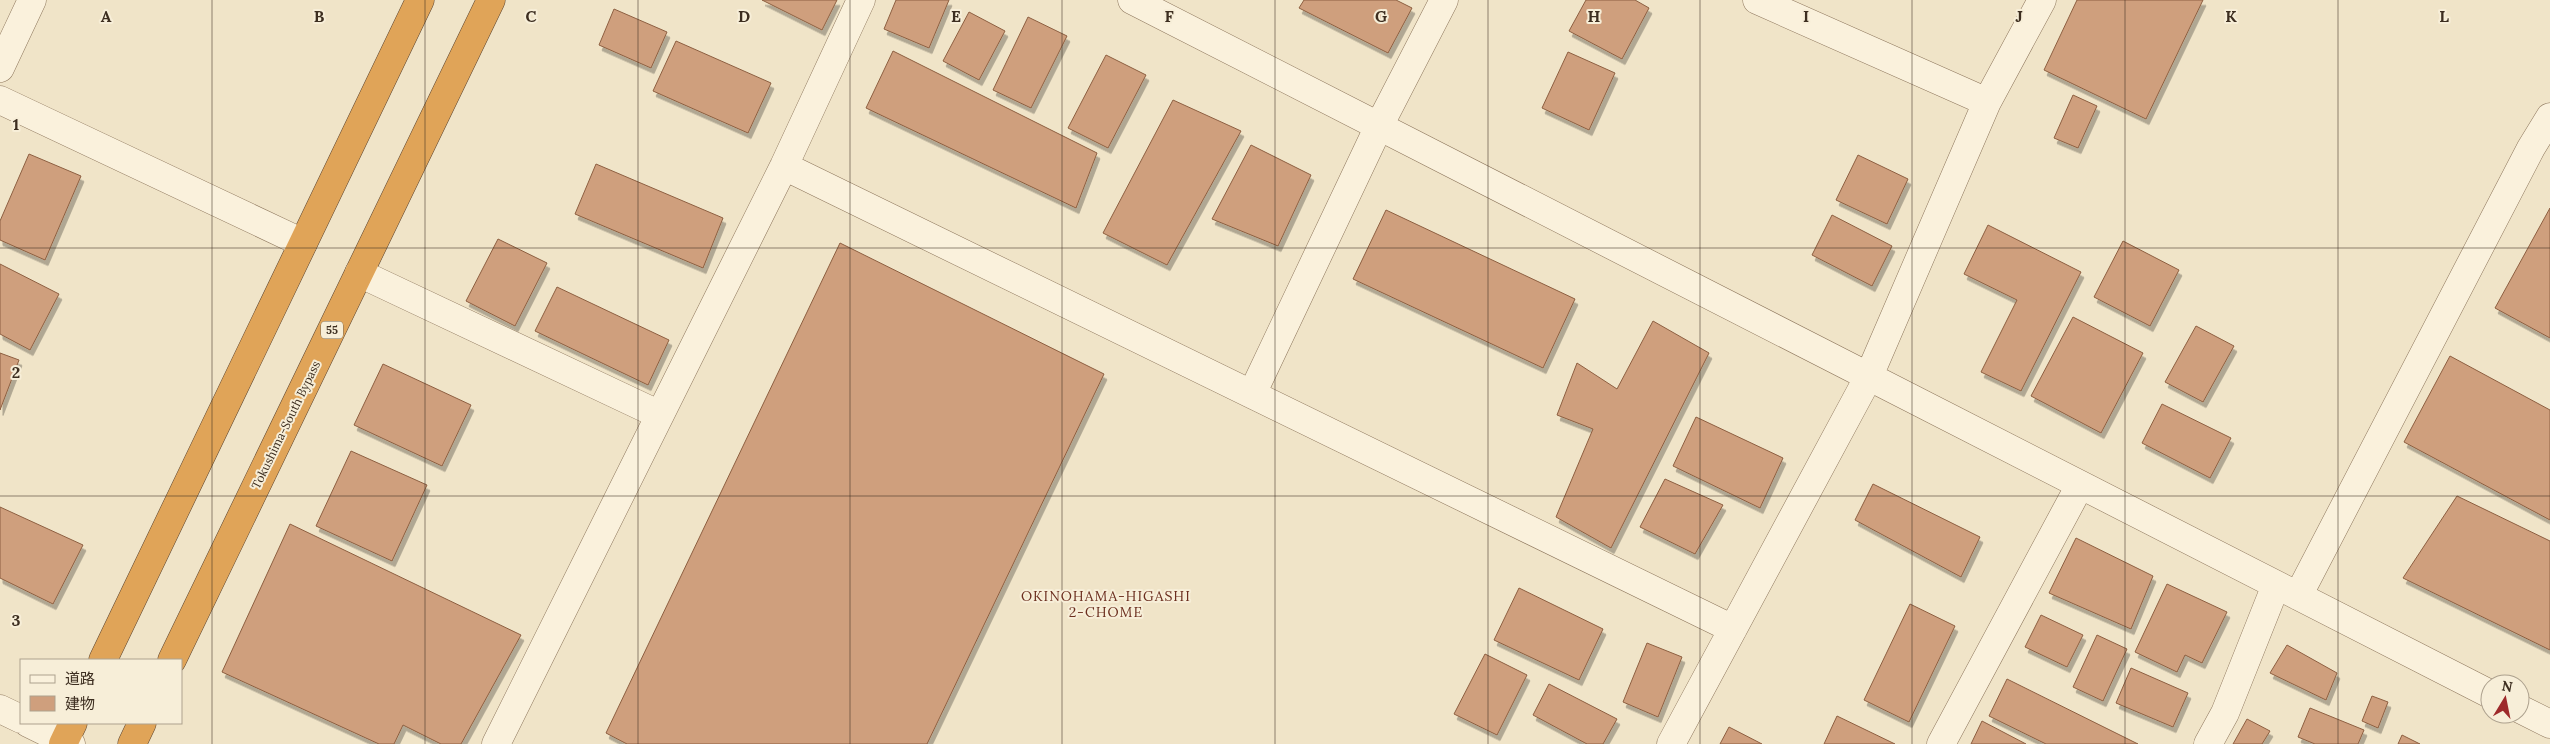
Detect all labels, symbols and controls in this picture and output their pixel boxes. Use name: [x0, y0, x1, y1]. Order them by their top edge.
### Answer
text: A: [101, 6, 112, 26]
text: B: [314, 6, 325, 26]
text: C: [525, 6, 537, 26]
text: D: [738, 6, 750, 26]
text: E: [951, 6, 961, 26]
text: F: [1164, 6, 1174, 26]
text: G: [1375, 6, 1387, 26]
text: H: [1588, 6, 1601, 26]
text: I: [1803, 6, 1809, 26]
text: J: [2015, 6, 2023, 26]
text: K: [2225, 6, 2237, 26]
text: L: [2439, 6, 2449, 26]
text: 1: [13, 114, 19, 134]
road number: 55: [321, 322, 343, 338]
street label: Tokushima-South Bypass: [248, 358, 323, 491]
text: 2: [12, 362, 20, 382]
district label: OKINOHAMA-HIGASHI 2-CHOME: [1021, 587, 1191, 621]
text: 3: [12, 610, 21, 630]
legend: [20, 659, 182, 724]
text: 道路: [65, 669, 95, 688]
north arrow: [2480, 674, 2530, 724]
text: N: [2500, 676, 2514, 696]
text: 建物: [65, 694, 95, 713]

